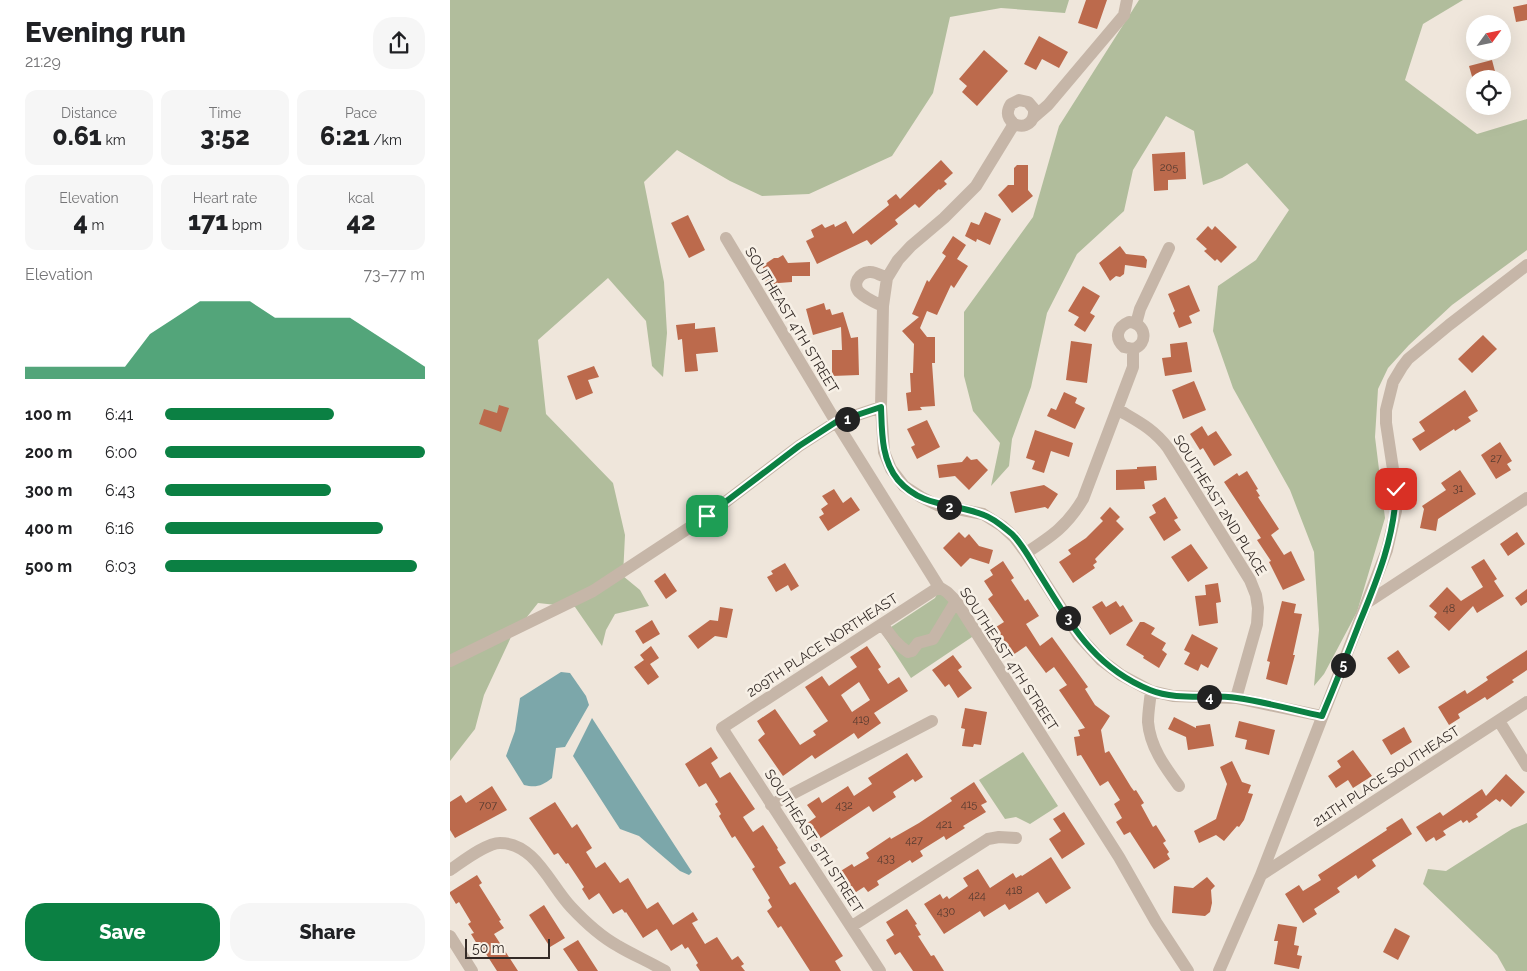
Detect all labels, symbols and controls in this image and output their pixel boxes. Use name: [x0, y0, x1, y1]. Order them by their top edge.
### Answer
north arrow: [1466, 15, 1511, 60]
map controls: [1466, 15, 1511, 115]
text: Evening run: [25, 16, 186, 49]
button: share: [373, 17, 425, 69]
text: 21:29: [25, 52, 61, 71]
button: locate: [1466, 70, 1511, 115]
text: Distance: [61, 105, 117, 121]
text: Time: [209, 105, 241, 121]
text: Pace: [345, 105, 377, 121]
text: 0.61: [52, 121, 102, 151]
text: 3:52: [200, 121, 250, 151]
text: 6:21: [320, 121, 370, 151]
text: km: [102, 132, 126, 148]
text: /km: [370, 132, 402, 148]
house number: 205: [1160, 161, 1178, 174]
text: Elevation: [59, 190, 119, 206]
text: Heart rate: [193, 190, 257, 206]
text: kcal: [348, 190, 374, 206]
text: 4: [74, 206, 88, 236]
text: 171: [188, 206, 228, 236]
text: 42: [347, 206, 375, 236]
text: m: [88, 217, 104, 233]
text: bpm: [228, 217, 262, 233]
street label: SOUTHEAST 4TH STREET: [742, 244, 842, 396]
text: Elevation: [25, 265, 93, 284]
text: 73–77 m: [363, 265, 425, 284]
text: 100 m: [25, 405, 71, 424]
text: 6:41: [105, 405, 133, 424]
pin: 1: [834, 406, 860, 432]
text: 1: [844, 411, 851, 427]
street label: SOUTHEAST 2ND PLACE: [1170, 432, 1270, 578]
text: 200 m: [25, 443, 72, 462]
text: 6:00: [105, 443, 137, 462]
house number: 27: [1490, 452, 1502, 465]
pin: [1375, 468, 1417, 510]
icon: check: [1382, 475, 1410, 503]
text: 300 m: [25, 481, 72, 500]
text: 6:43: [105, 481, 135, 500]
house number: 31: [1453, 482, 1464, 495]
pin: 2: [936, 494, 962, 520]
pin: [686, 495, 728, 537]
text: 2: [946, 499, 953, 515]
icon: arrive: [693, 502, 721, 530]
text: 400 m: [25, 519, 73, 538]
text: 6:16: [105, 519, 134, 538]
text: 500 m: [25, 557, 72, 576]
text: 6:03: [105, 557, 136, 576]
street label: SOUTHEAST 4TH STREET: [957, 584, 1062, 734]
street label: 209TH PLACE NORTHEAST: [743, 590, 901, 700]
house number: 48: [1443, 602, 1455, 615]
pin: 3: [1056, 606, 1080, 630]
text: 3: [1065, 610, 1072, 626]
pin: 5: [1330, 652, 1356, 678]
text: 5: [1340, 657, 1347, 673]
pin: 4: [1196, 684, 1222, 710]
text: 4: [1206, 689, 1214, 705]
house number: 419: [852, 713, 870, 726]
street label: 211TH PLACE SOUTHEAST: [1310, 722, 1463, 830]
street label: SOUTHEAST 5TH STREET: [762, 766, 867, 916]
house number: 415: [961, 798, 977, 811]
house number: 707: [479, 799, 497, 812]
house number: 432: [835, 799, 853, 812]
house number: 421: [936, 818, 953, 831]
house number: 427: [905, 834, 923, 847]
house number: 433: [877, 852, 895, 865]
house number: 418: [1005, 884, 1023, 897]
house number: 424: [968, 889, 986, 902]
button: Save: [25, 903, 220, 961]
button: Share: [230, 903, 425, 961]
house number: 430: [937, 905, 956, 918]
scale bar: [465, 936, 550, 959]
text: 50 m: [472, 940, 505, 956]

